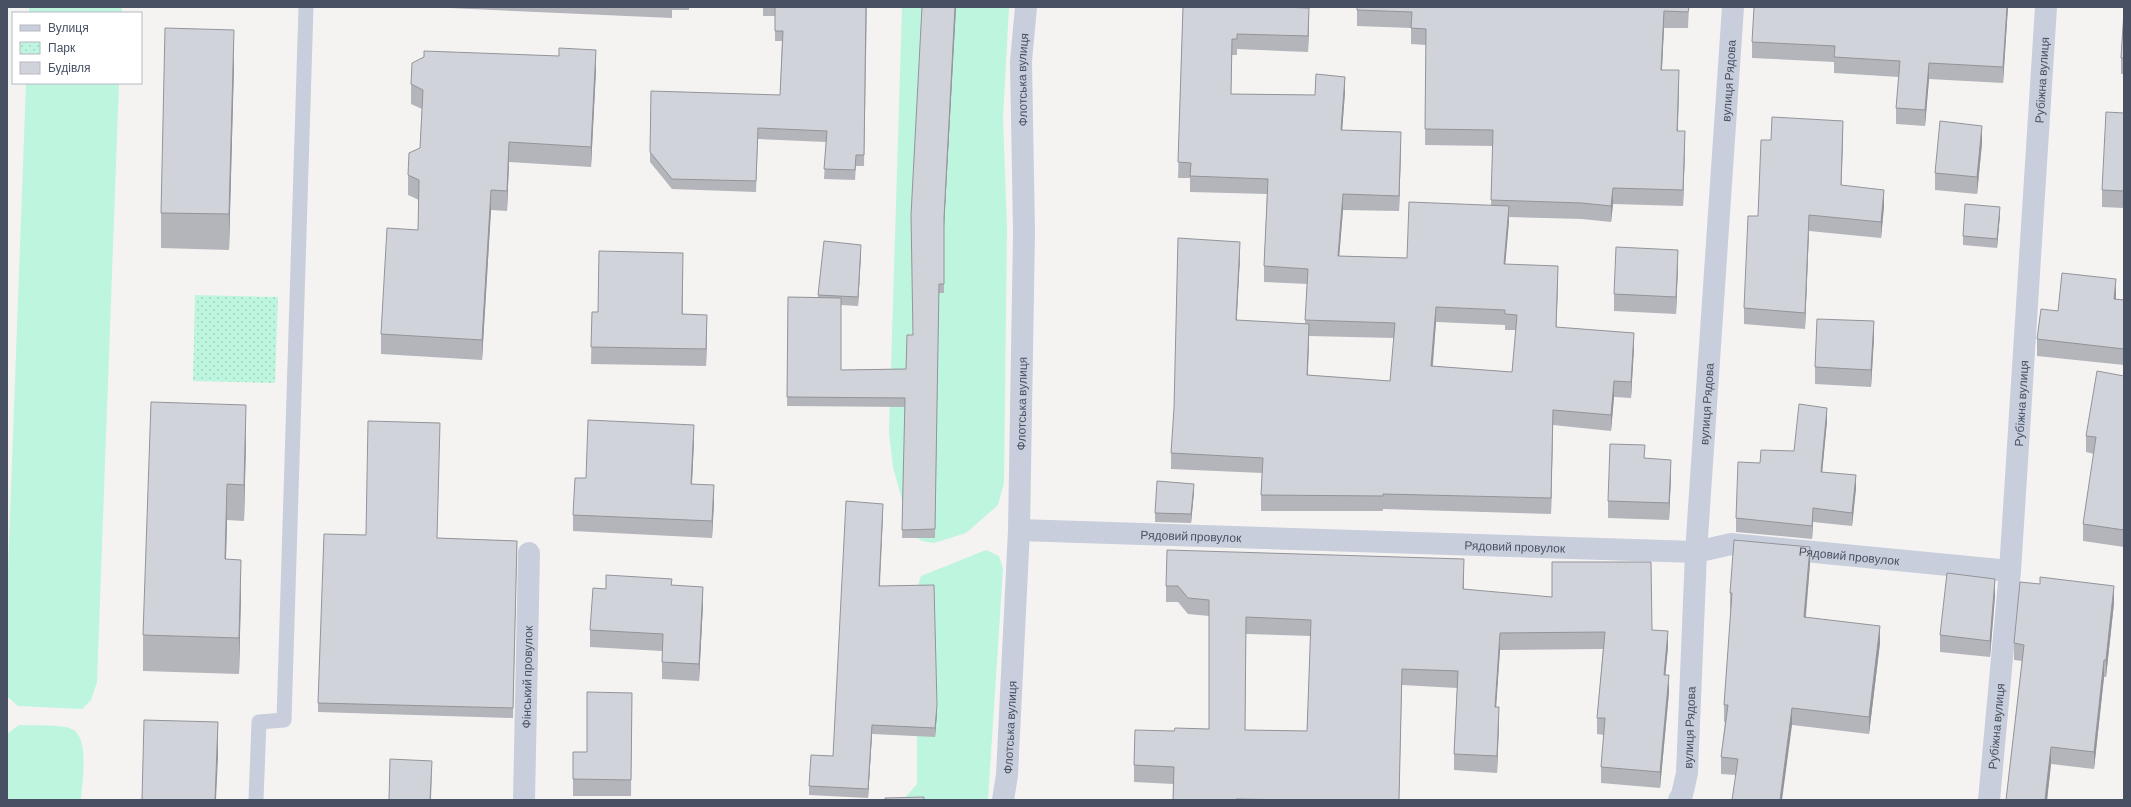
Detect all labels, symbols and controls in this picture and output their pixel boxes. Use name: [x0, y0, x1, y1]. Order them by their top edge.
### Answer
legend: [12, 12, 142, 84]
text: Вулиця: [48, 20, 89, 35]
street label: Флотська вулиця: [1014, 32, 1031, 127]
street label: Рубіжна вулиця: [2032, 36, 2052, 124]
street label: вулиця Рядова: [1718, 39, 1738, 122]
text: Парк: [48, 40, 76, 55]
text: Будівля: [48, 60, 90, 75]
street label: Флотська вулиця: [1013, 357, 1030, 450]
street label: Рубіжна вулиця: [2011, 360, 2031, 447]
street label: вулиця Рядова: [1696, 362, 1716, 445]
street label: Рядовий провулок: [1140, 527, 1242, 545]
street label: Рядовий провулок: [1464, 537, 1566, 555]
street label: Рядовий провулок: [1798, 544, 1901, 567]
street label: Фінський провулок: [518, 625, 535, 728]
street label: Флотська вулиця: [1000, 680, 1019, 774]
street label: Рубіжна вулиця: [1985, 683, 2007, 770]
street label: вулиця Рядова: [1680, 686, 1698, 769]

